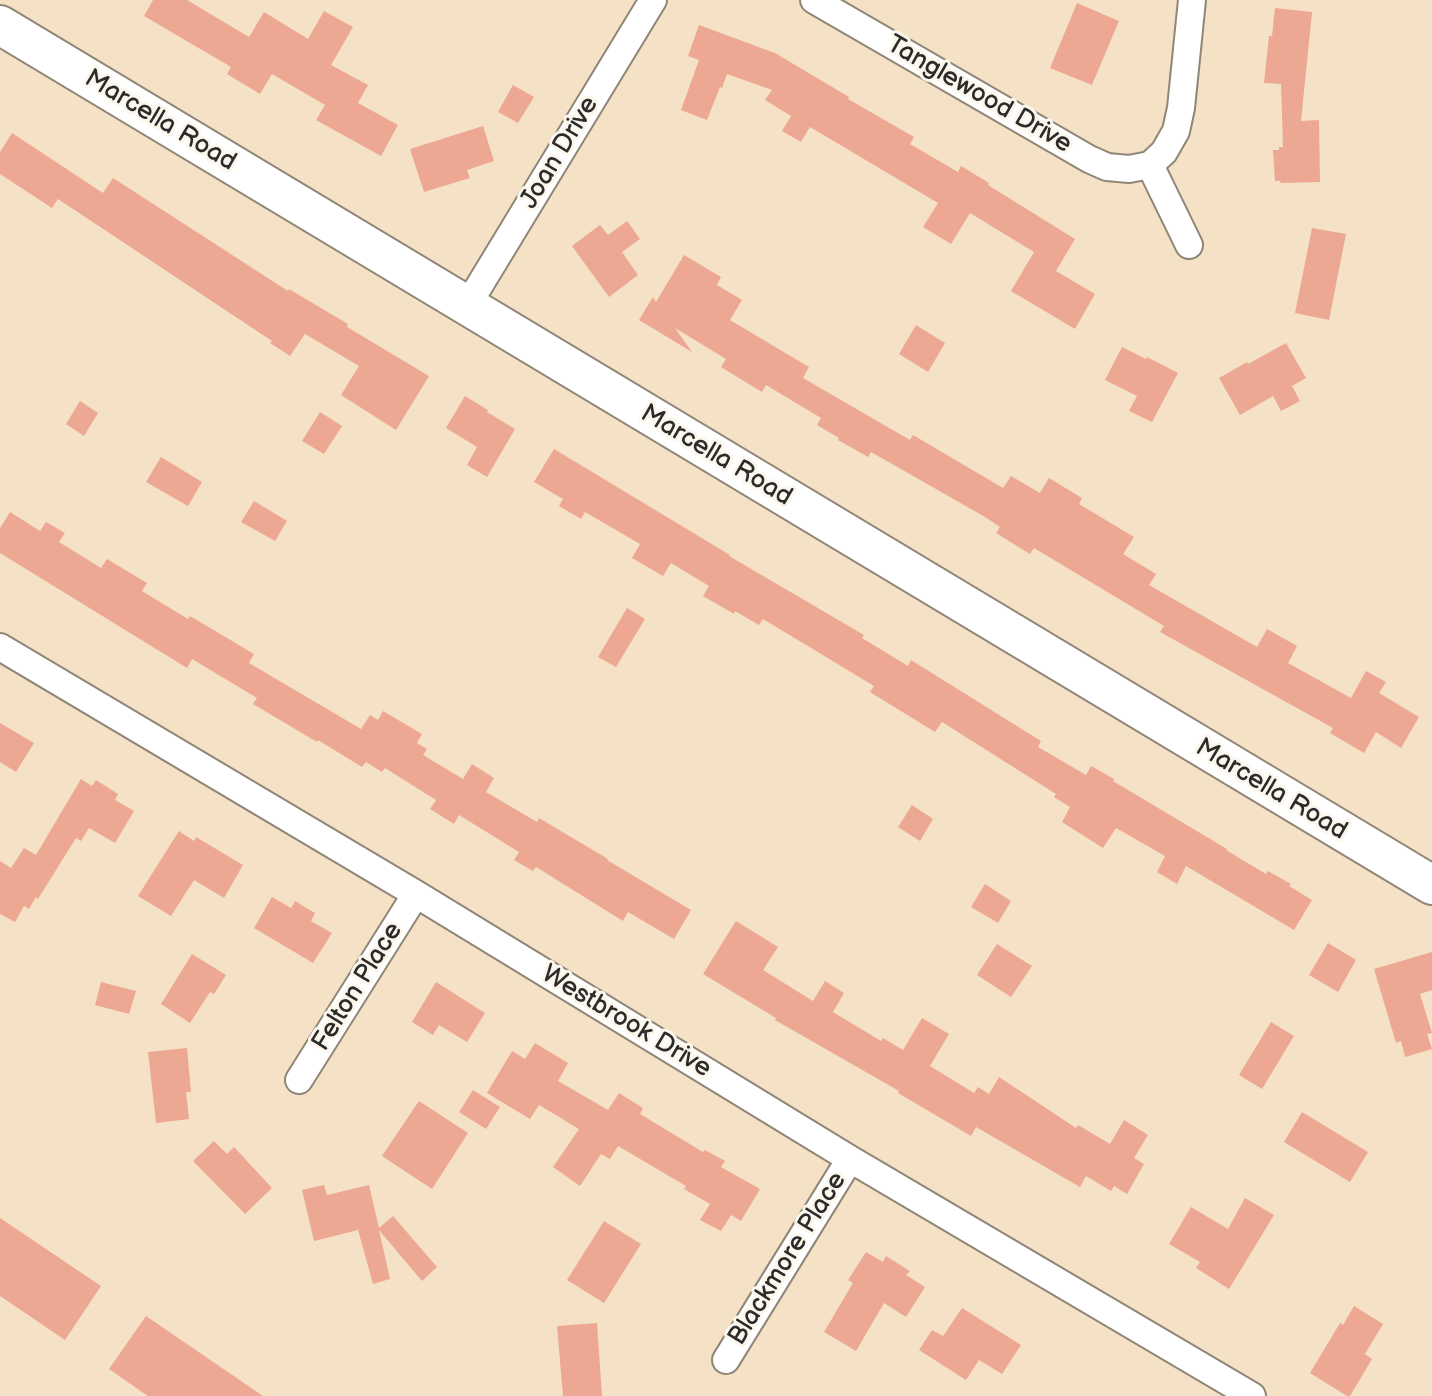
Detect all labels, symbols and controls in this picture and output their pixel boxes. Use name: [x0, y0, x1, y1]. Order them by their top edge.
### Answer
street label: Tanglewood Drive: [881, 29, 1077, 161]
street label: Marcella Road: [79, 64, 241, 178]
street label: Joan Drive: [514, 91, 606, 215]
street label: Marcella Road: [635, 399, 797, 513]
street label: Marcella Road: [1190, 733, 1352, 847]
street label: Felton Place: [306, 917, 410, 1057]
street label: Westbrook Drive: [535, 959, 717, 1085]
street label: Blackmore Place: [722, 1167, 854, 1351]

